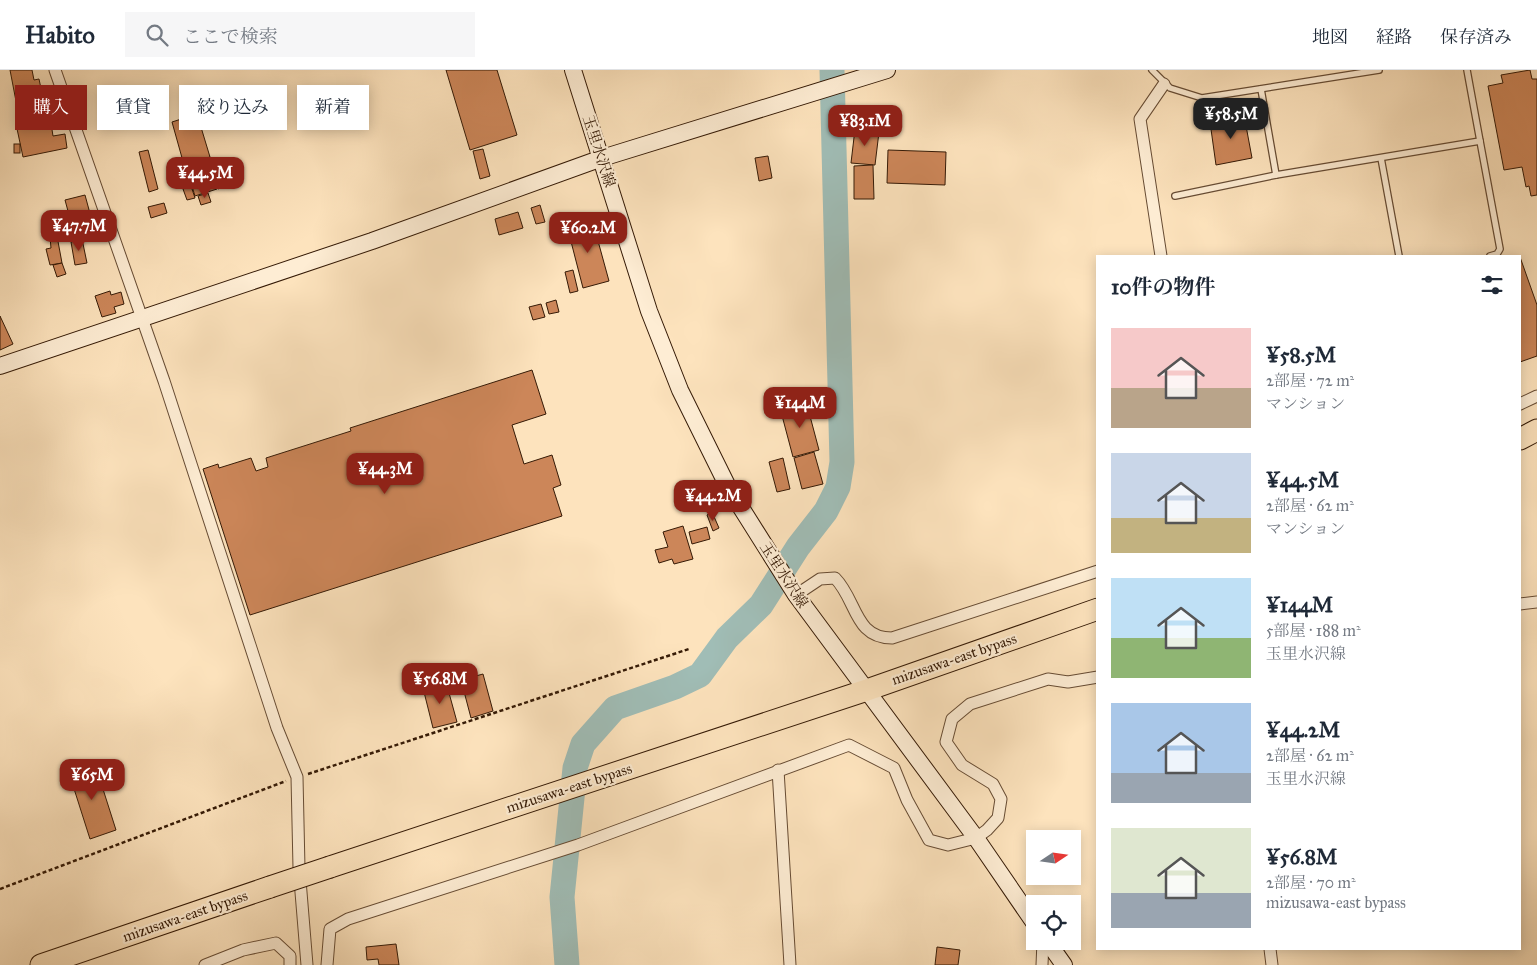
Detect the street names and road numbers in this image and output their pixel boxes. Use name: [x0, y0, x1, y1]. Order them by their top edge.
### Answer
street label: 玉里水沢線: [579, 113, 619, 189]
street label: 玉里水沢線: [756, 539, 812, 611]
street label: mizusawa-east bypass: [889, 629, 1019, 689]
street label: mizusawa-east bypass: [504, 759, 634, 817]
street label: mizusawa-east bypass: [120, 886, 250, 946]

